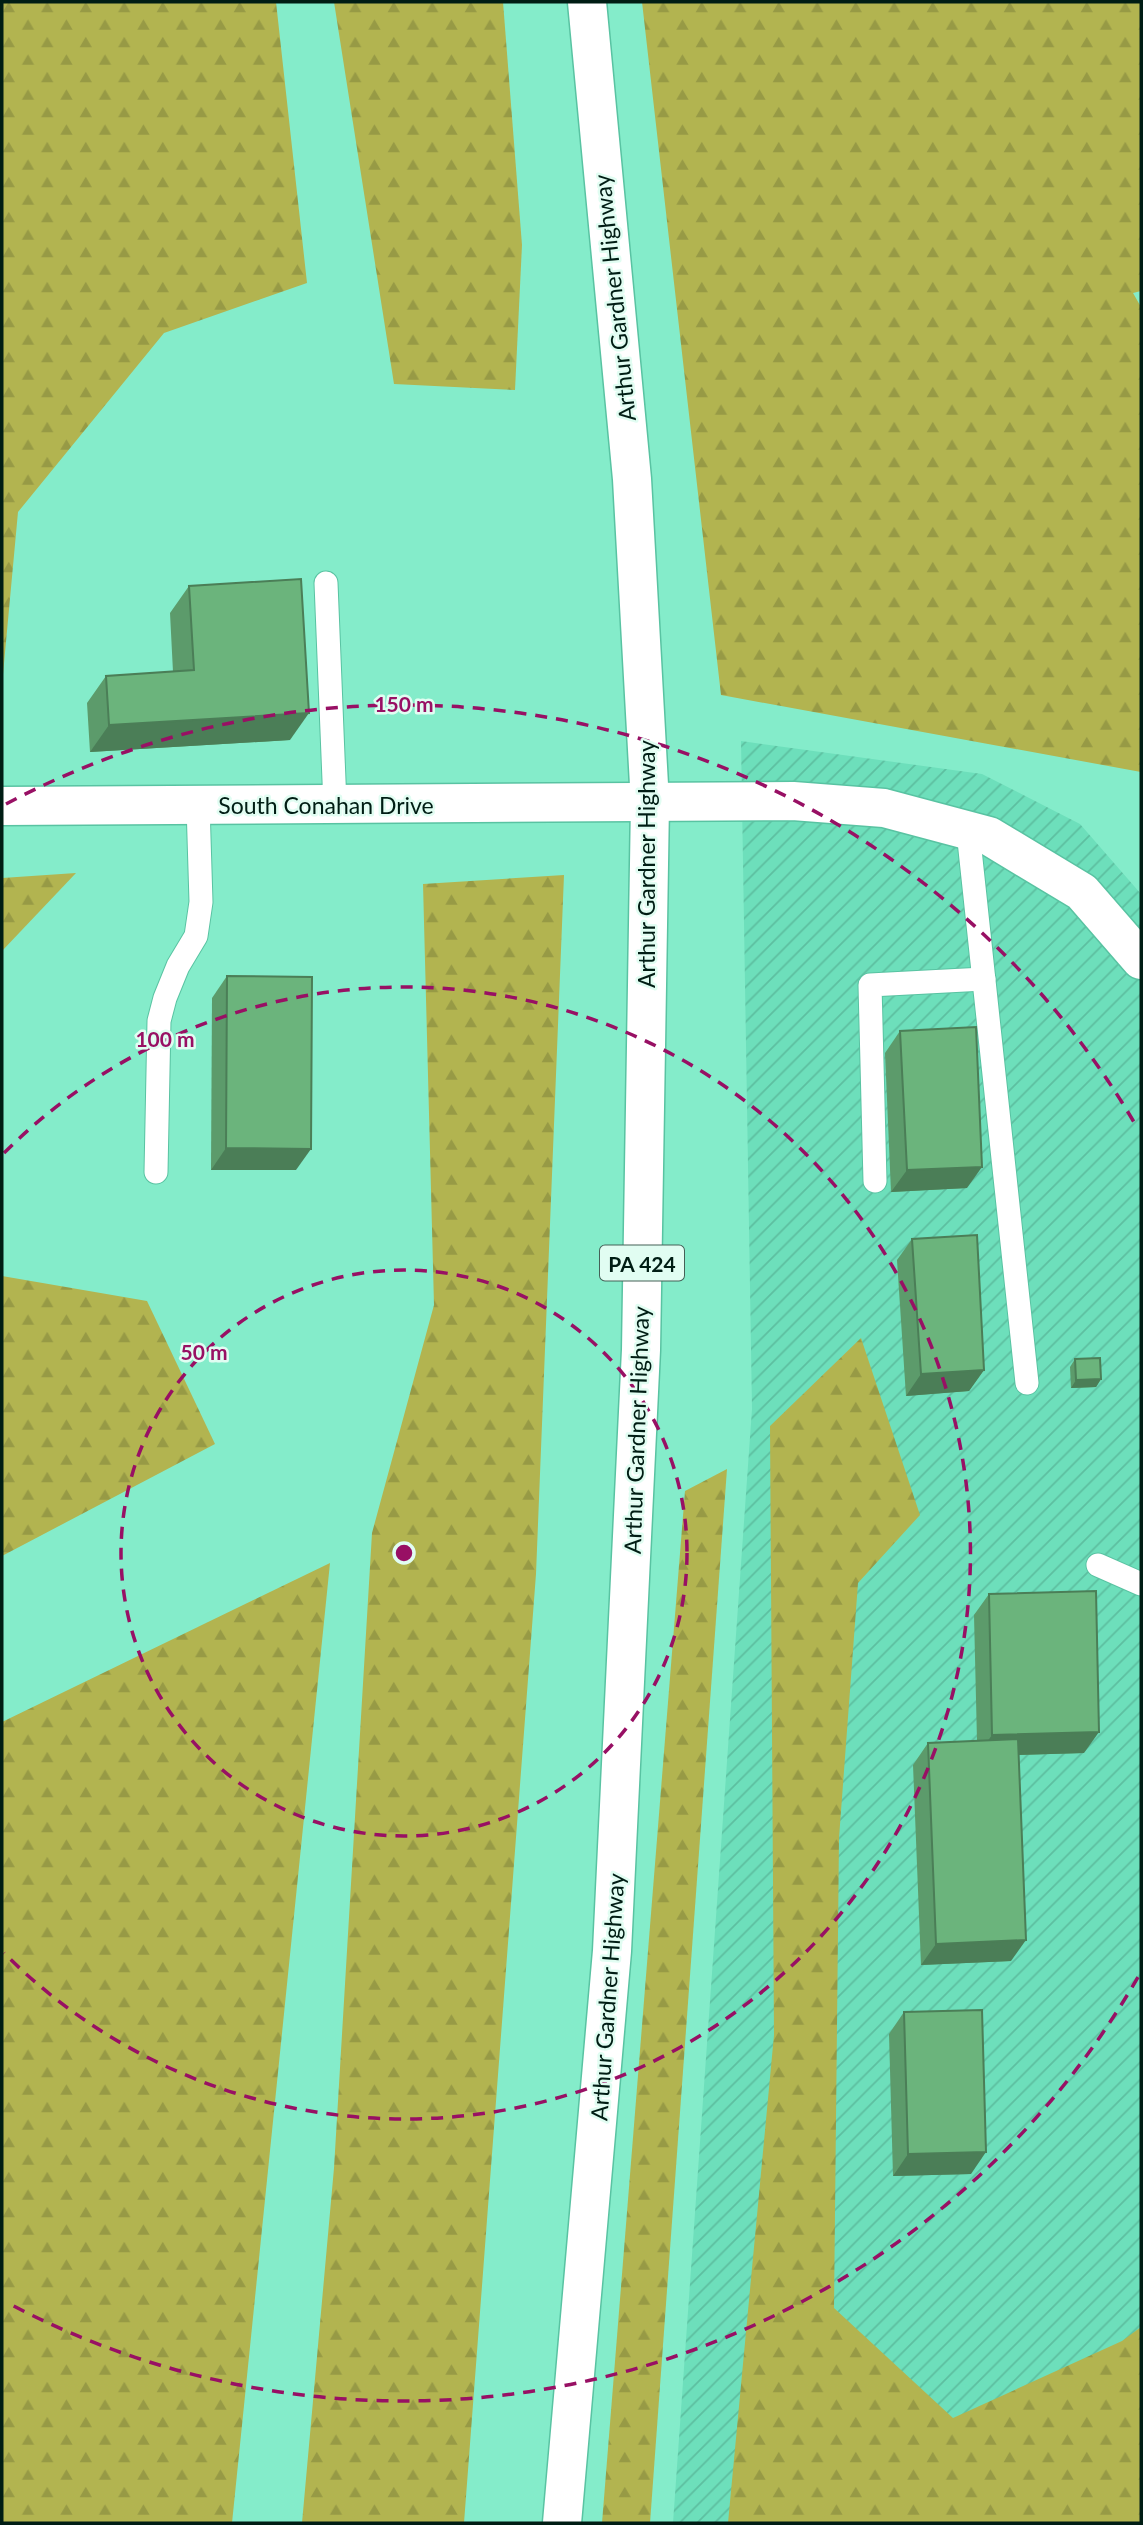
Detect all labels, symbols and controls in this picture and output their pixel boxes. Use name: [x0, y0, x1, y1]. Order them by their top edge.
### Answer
street label: Arthur Gardner Highway: [587, 173, 641, 423]
text: 150 m: [374, 691, 434, 716]
street label: Arthur Gardner Highway: [632, 740, 660, 988]
street label: South Conahan Drive: [218, 791, 434, 819]
text: 100 m: [135, 1026, 195, 1051]
road number: PA 424: [600, 1246, 684, 1280]
street label: Arthur Gardner Highway: [618, 1306, 654, 1554]
text: 50 m: [180, 1339, 228, 1364]
centre of rings: [392, 1541, 416, 1565]
street label: Arthur Gardner Highway: [584, 1872, 630, 2122]

